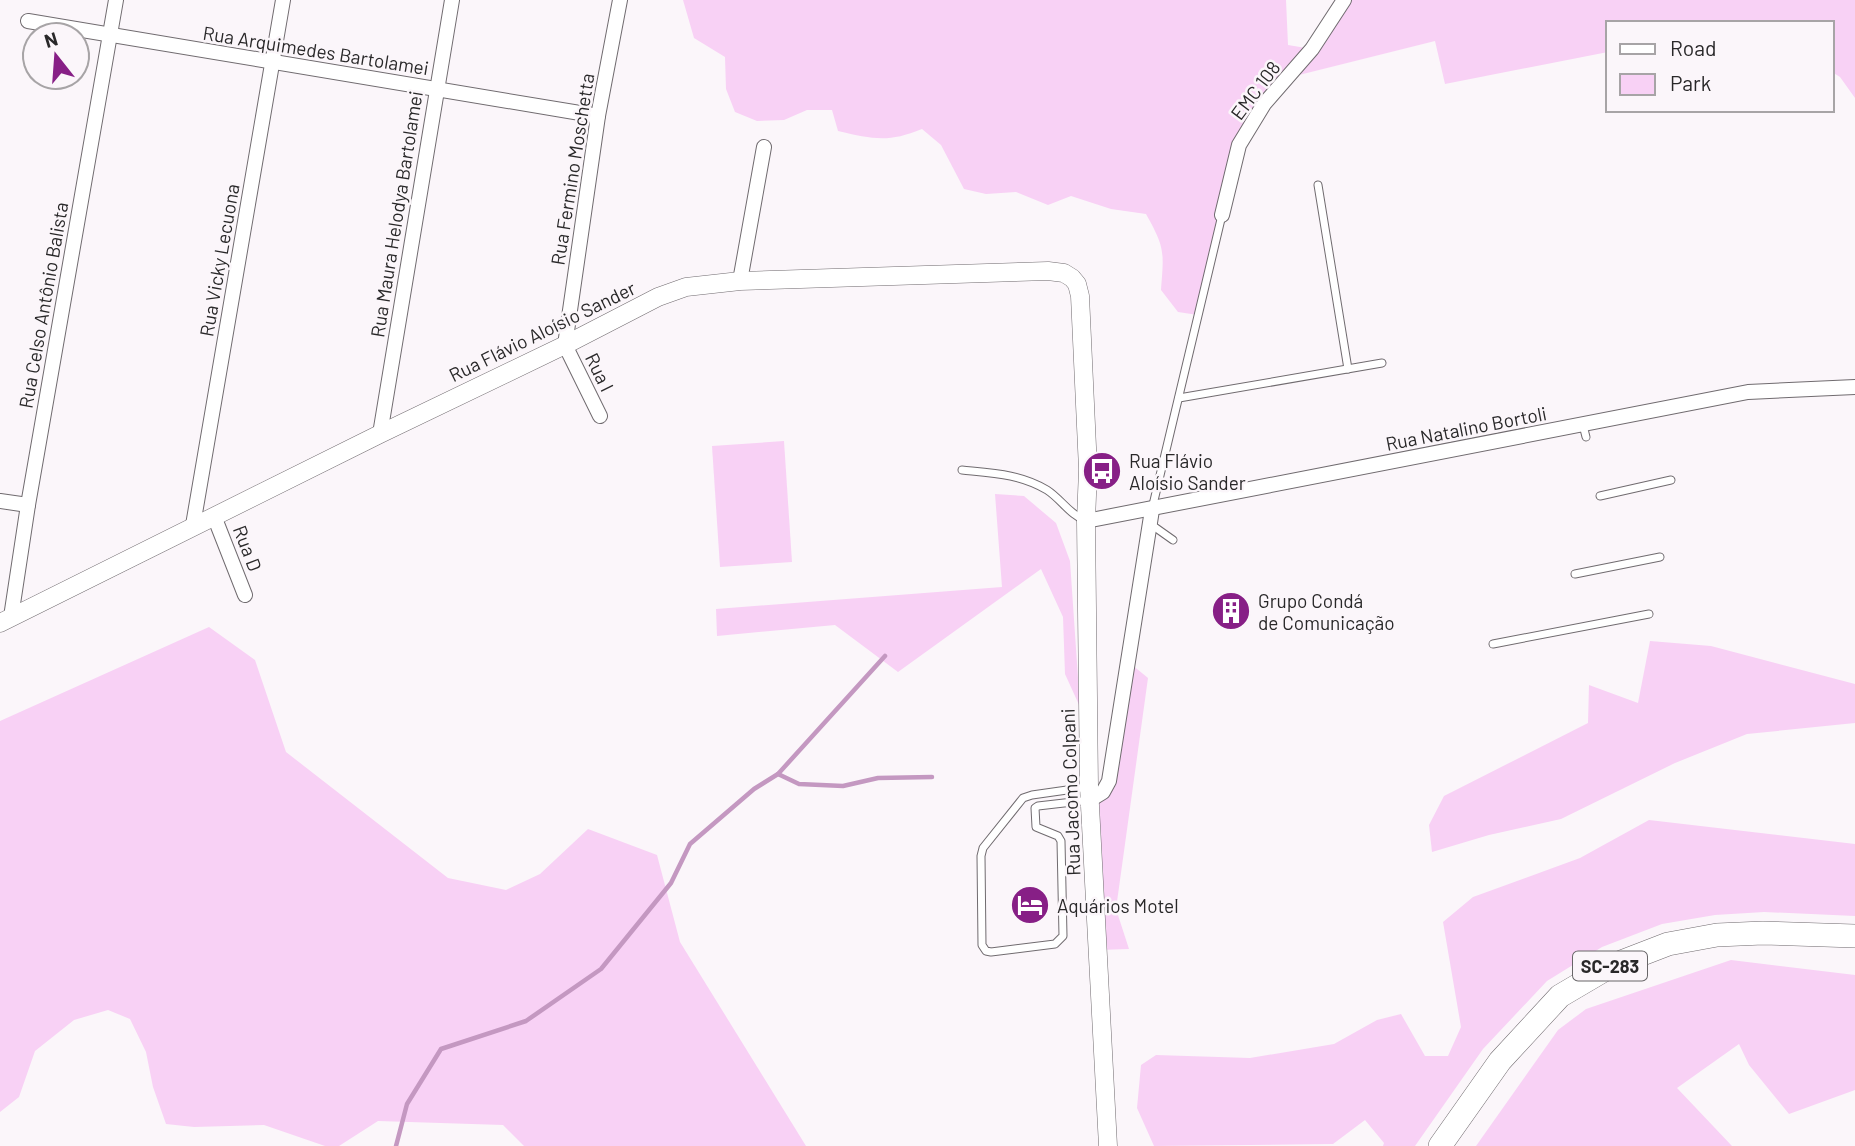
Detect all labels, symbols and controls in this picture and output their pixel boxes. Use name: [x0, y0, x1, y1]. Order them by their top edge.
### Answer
north arrow: [21, 21, 91, 91]
street label: Rua Arquimedes Bartolamei: [201, 21, 431, 79]
legend: [1606, 21, 1834, 112]
text: N: [41, 26, 60, 52]
text: Road: [1670, 35, 1716, 60]
street label: EMC 108: [1225, 56, 1285, 124]
text: Park: [1670, 70, 1711, 95]
street label: Rua Fermino Moschetta: [545, 71, 599, 267]
street label: Rua Maura Helodya Bartolamei: [365, 89, 427, 339]
street label: Rua Vicky Lecuona: [194, 182, 244, 338]
street label: Rua Celso Antônio Balista: [14, 200, 72, 410]
street label: Rua Flávio Aloísio Sander: [445, 276, 639, 386]
street label: Rua I: [581, 349, 619, 395]
street label: Rua Natalino Bortoli: [1384, 401, 1548, 455]
place label: Rua Flávio Aloísio Sander: [1129, 449, 1246, 494]
bus stop icon: Rua Flávio Aloísio Sander: [1081, 450, 1123, 492]
street label: Rua D: [229, 522, 267, 574]
place label: Grupo Condá de Comunicação: [1258, 589, 1395, 634]
building icon: Grupo Condá de Comunicação: [1210, 590, 1252, 632]
street label: Rua Jacomo Colpani: [1056, 708, 1084, 876]
hotel icon: Aquários Motel: [1009, 884, 1051, 926]
place label: Aquários Motel: [1057, 894, 1179, 917]
road number: SC-283: [1573, 951, 1647, 981]

